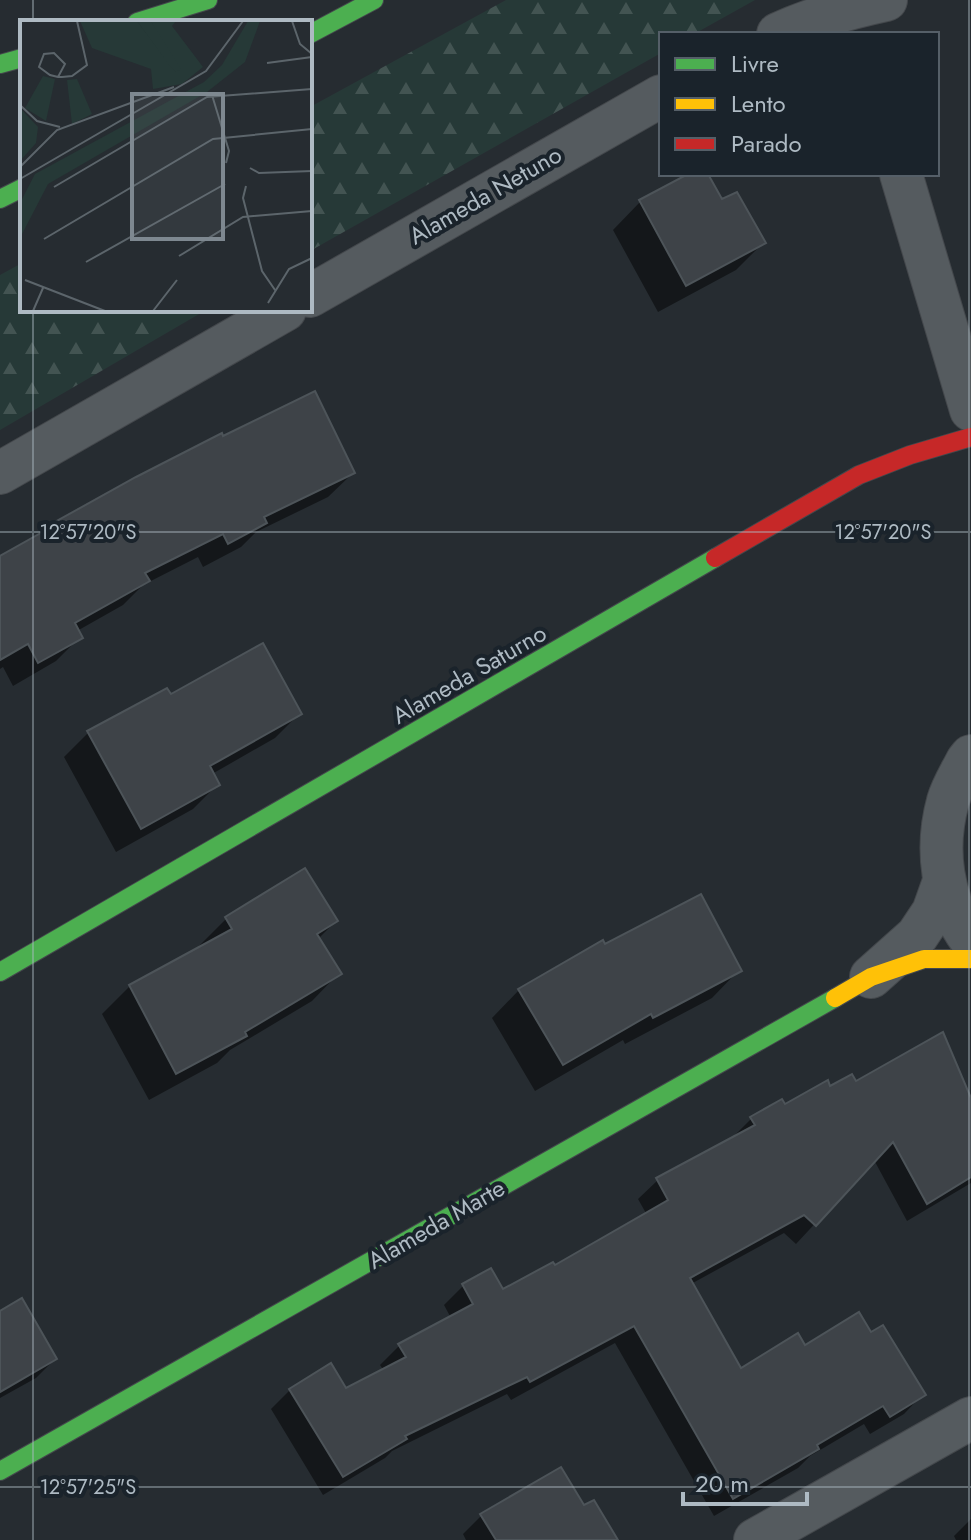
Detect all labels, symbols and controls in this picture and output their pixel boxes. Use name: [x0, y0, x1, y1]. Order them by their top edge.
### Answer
inset map: [20, 20, 312, 312]
legend: [659, 32, 939, 176]
text: Livre: [731, 46, 779, 81]
text: Lento: [731, 86, 786, 121]
text: Parado: [731, 126, 802, 161]
street label: Alameda Netuno: [402, 137, 568, 253]
text: 12°57'20"S: [39, 518, 137, 547]
text: 12°57'20"S: [834, 518, 932, 547]
street label: Alameda Saturno: [385, 615, 553, 733]
street label: Alameda Marte: [361, 1170, 511, 1278]
scale bar: [683, 1456, 807, 1506]
text: 20 m: [695, 1466, 749, 1501]
text: 12°57'25"S: [40, 1473, 136, 1502]

